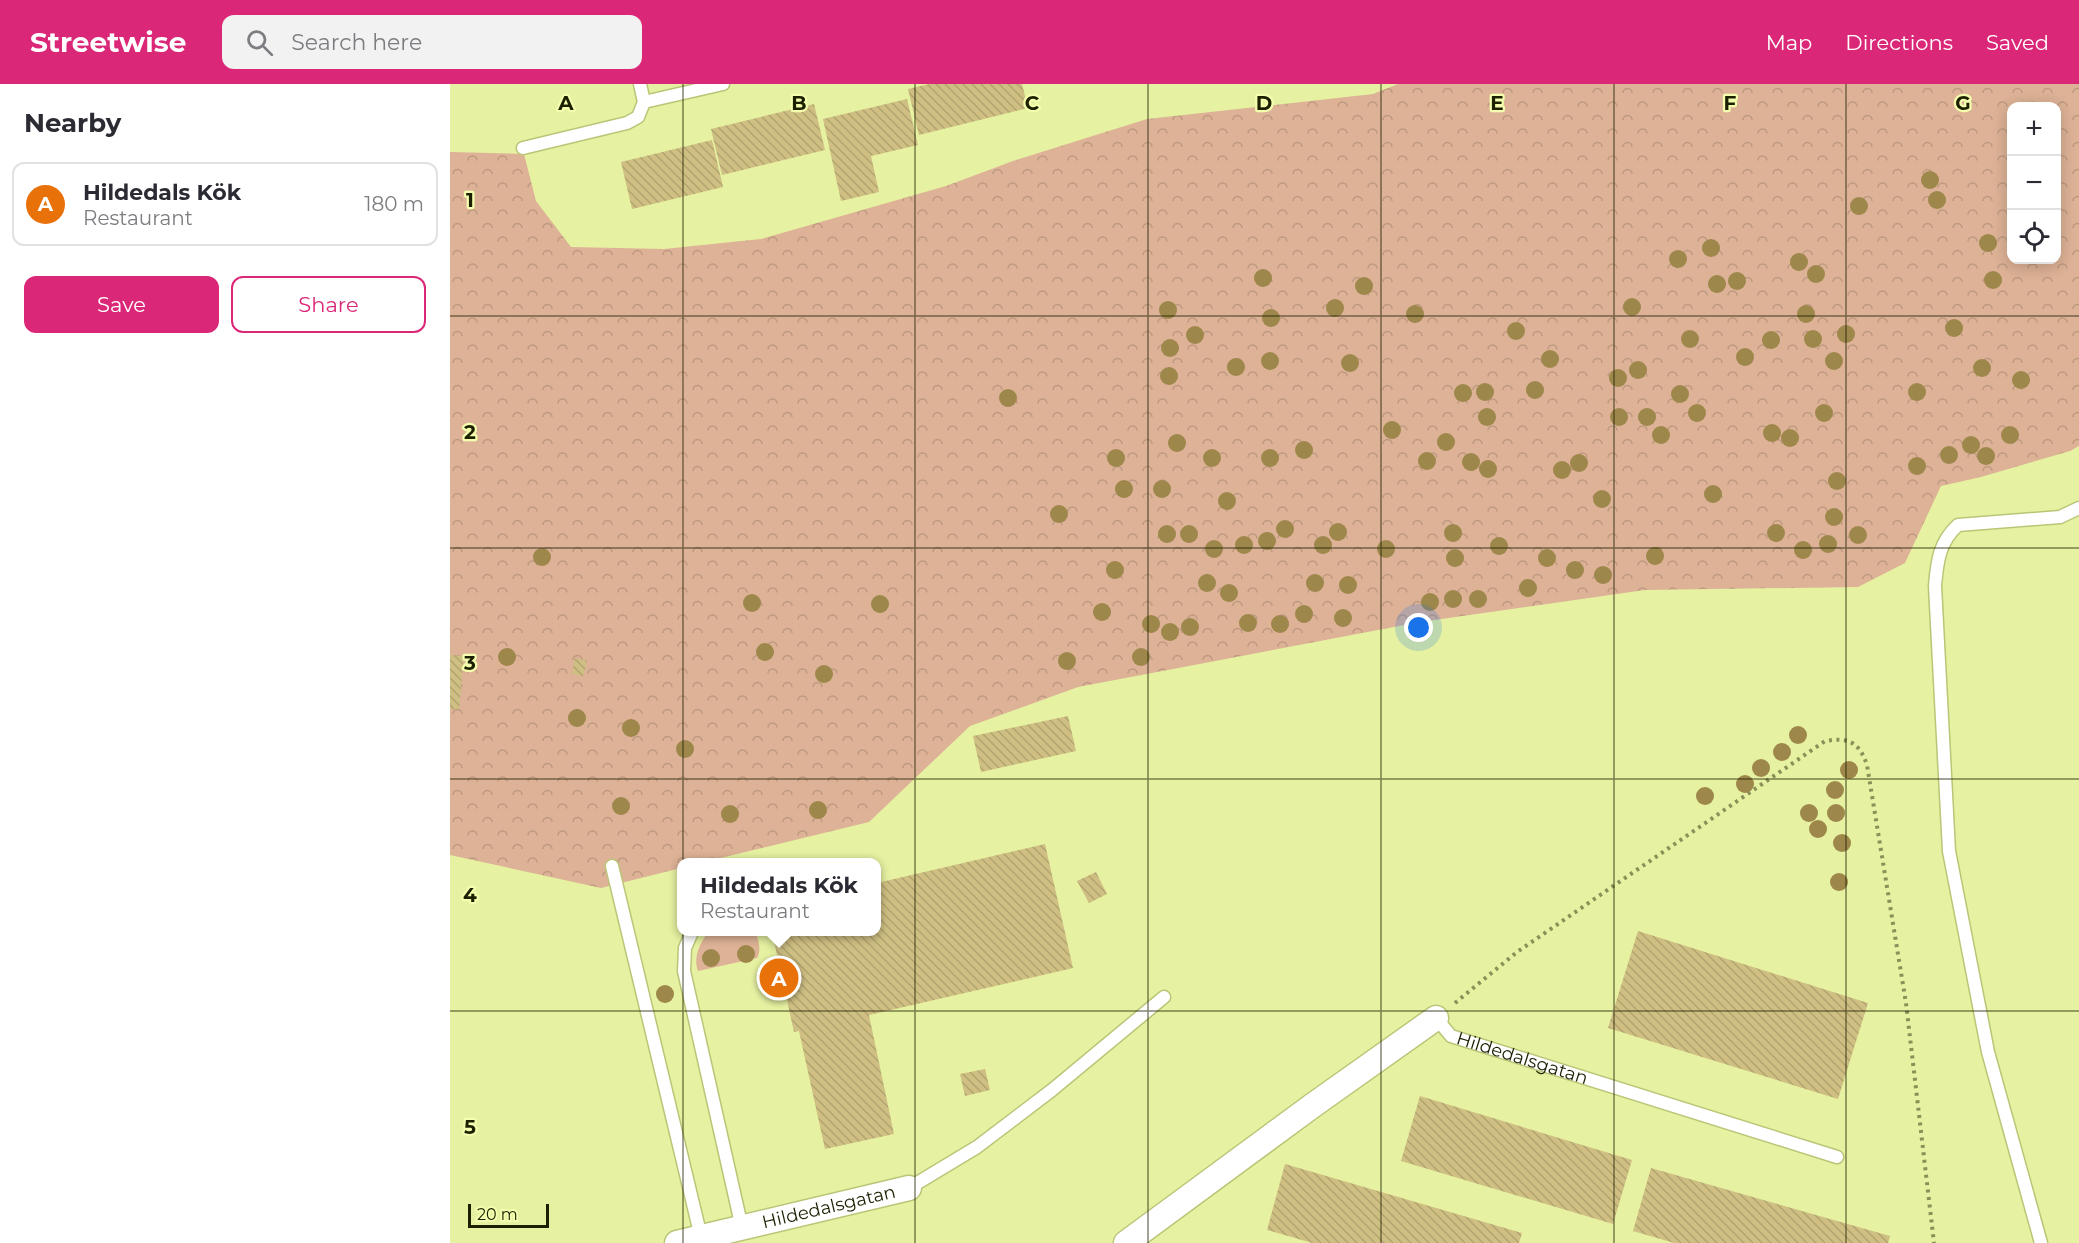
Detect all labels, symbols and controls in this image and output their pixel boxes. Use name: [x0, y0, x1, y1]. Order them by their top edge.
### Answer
search box: [222, 15, 642, 69]
text: Streetwise: [30, 25, 186, 59]
icon: search: [243, 26, 276, 59]
text: Search here: [291, 29, 422, 56]
text: Map: [1766, 30, 1812, 55]
text: Directions: [1845, 30, 1953, 55]
text: Saved: [1986, 30, 2049, 55]
text: A: [557, 91, 574, 115]
text: B: [791, 91, 807, 115]
text: C: [1025, 91, 1040, 115]
text: D: [1256, 91, 1272, 115]
text: E: [1490, 91, 1504, 115]
text: F: [1724, 91, 1737, 115]
text: G: [1955, 91, 1971, 115]
map controls: [2007, 102, 2061, 264]
button: +: [2007, 102, 2061, 156]
text: Nearby: [24, 107, 121, 139]
button: −: [2007, 156, 2061, 210]
text: Hildedals Kök: [83, 179, 241, 206]
text: 1: [466, 188, 474, 212]
text: A: [38, 192, 53, 216]
text: 180 m: [364, 192, 424, 216]
text: Restaurant: [83, 206, 193, 230]
button: locate: [2007, 210, 2061, 264]
button: Save: [24, 276, 219, 333]
button: Share: [231, 276, 426, 333]
text: 2: [464, 420, 476, 444]
your location: [1404, 613, 1433, 642]
text: 3: [463, 651, 476, 675]
popup: [677, 858, 881, 936]
text: Hildedals Kök: [700, 872, 858, 899]
text: 4: [463, 883, 477, 907]
text: Restaurant: [700, 899, 810, 923]
pin: A: [760, 956, 798, 1000]
street label: Hildedalsgatan: [1454, 1027, 1591, 1089]
text: 5: [464, 1115, 476, 1139]
street label: Hildedalsgatan: [760, 1181, 898, 1233]
scale bar: [468, 1201, 549, 1228]
text: 20 m: [477, 1205, 518, 1224]

